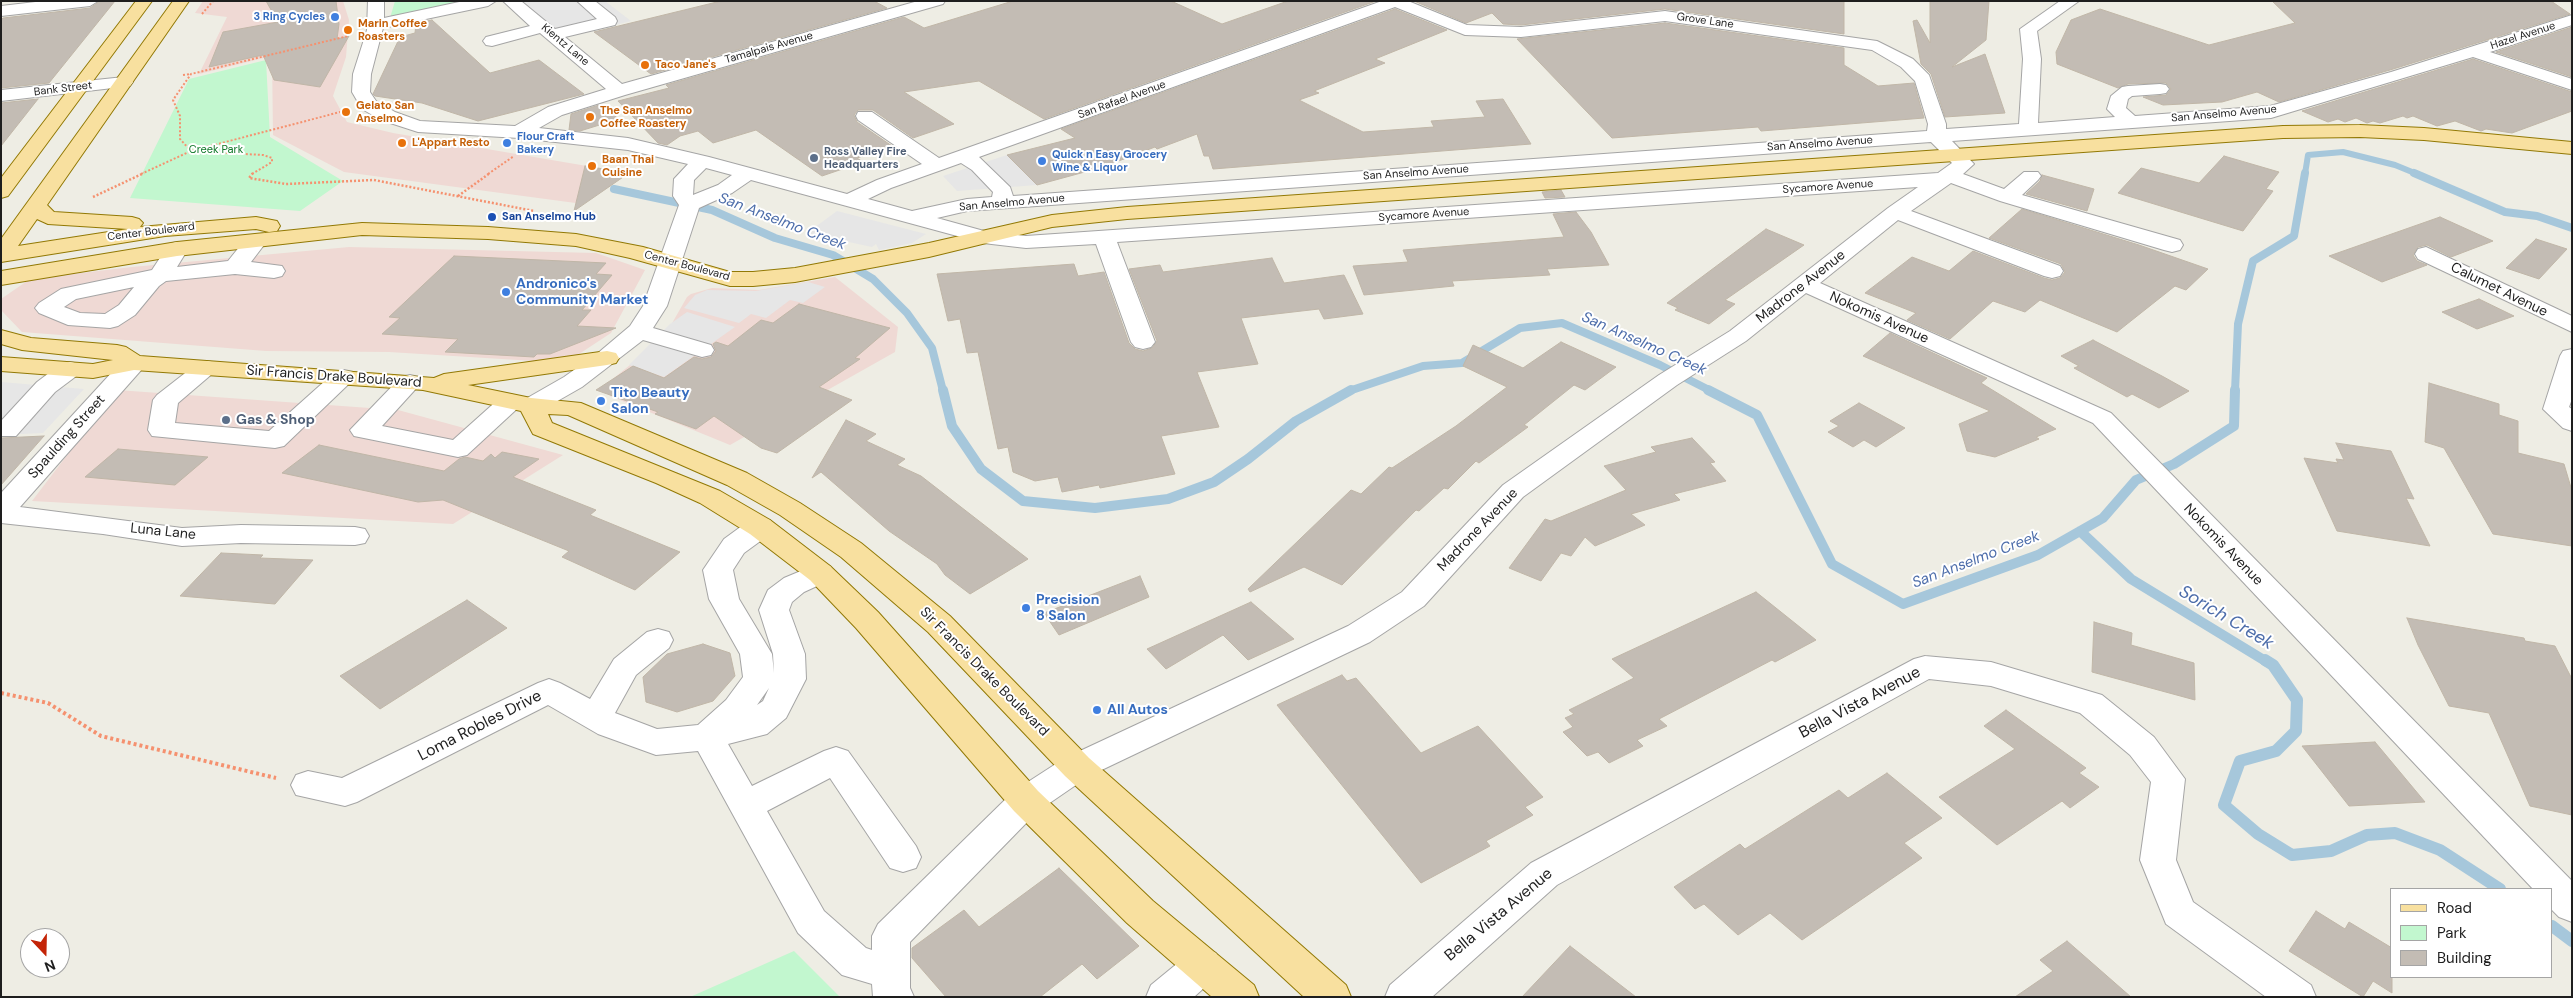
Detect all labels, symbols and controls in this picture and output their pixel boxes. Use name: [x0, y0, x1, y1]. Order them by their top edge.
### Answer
place label: 3 Ring Cycles: [254, 10, 325, 24]
street label: Grove Lane: [1676, 10, 1734, 32]
marker: 3 Ring Cycles: [329, 11, 341, 23]
place label: Marin Coffee Roasters: [358, 17, 427, 43]
street label: Hazel Avenue: [2489, 19, 2557, 53]
street label: Kientz Lane: [538, 21, 592, 69]
marker: Marin Coffee Roasters: [342, 24, 354, 36]
street label: Tamalpais Avenue: [723, 29, 815, 67]
place label: Taco Jane's: [655, 58, 716, 72]
marker: Taco Jane's: [639, 59, 651, 71]
street label: San Rafael Avenue: [1076, 78, 1168, 122]
street label: Bank Street: [33, 79, 93, 99]
place label: Gelato San Anselmo: [356, 99, 414, 125]
street label: San Anselmo Avenue: [2171, 103, 2277, 125]
place label: The San Anselmo Coffee Roastery: [600, 104, 692, 130]
marker: Gelato San Anselmo: [340, 106, 352, 118]
marker: The San Anselmo Coffee Roastery: [584, 111, 596, 123]
place label: Flour Craft Bakery: [517, 130, 575, 156]
street label: San Anselmo Avenue: [1767, 134, 1873, 154]
place label: L'Appart Resto: [412, 136, 490, 150]
marker: L'Appart Resto: [396, 137, 408, 149]
marker: Flour Craft Bakery: [501, 137, 513, 149]
park label: Creek Park: [189, 143, 243, 157]
place label: Ross Valley Fire Headquarters: [824, 145, 907, 171]
place label: Quick n Easy Grocery Wine & Liquor: [1052, 148, 1167, 174]
marker: Ross Valley Fire Headquarters: [808, 152, 820, 164]
place label: Baan Thai Cuisine: [602, 153, 654, 179]
marker: Quick n Easy Grocery Wine & Liquor: [1036, 155, 1048, 167]
marker: Baan Thai Cuisine: [586, 160, 598, 172]
street label: San Anselmo Avenue: [1363, 163, 1469, 183]
street label: Sycamore Avenue: [1782, 177, 1874, 197]
water label: San Anselmo Creek: [716, 189, 848, 255]
street label: San Anselmo Avenue: [959, 192, 1065, 214]
street label: Sycamore Avenue: [1378, 205, 1470, 225]
place label: San Anselmo Hub: [502, 210, 596, 224]
marker: San Anselmo Hub: [486, 211, 498, 223]
street label: Center Boulevard: [106, 220, 196, 244]
street label: Madrone Avenue: [1753, 247, 1849, 327]
street label: Center Boulevard: [643, 248, 731, 284]
street label: Calumet Avenue: [2448, 259, 2550, 321]
place label: Andronico's Community Market: [516, 276, 648, 308]
marker: Andronico's Community Market: [500, 286, 512, 298]
street label: Nokomis Avenue: [1827, 289, 1931, 347]
water label: San Anselmo Creek: [1579, 308, 1709, 380]
street label: Sir Francis Drake Boulevard: [246, 363, 422, 391]
place label: Tito Beauty Salon: [611, 385, 690, 418]
street label: Spaulding Street: [25, 392, 109, 482]
marker: Tito Beauty Salon: [595, 395, 607, 407]
place label: Gas & Shop: [236, 412, 315, 428]
marker: Gas & Shop: [220, 414, 232, 426]
street label: Madrone Avenue: [1434, 485, 1522, 575]
street label: Nokomis Avenue: [2180, 501, 2266, 589]
street label: Luna Lane: [129, 520, 197, 544]
water label: San Anselmo Creek: [1910, 527, 2042, 593]
water label: Sorich Creek: [2175, 581, 2277, 655]
place label: Precision 8 Salon: [1036, 592, 1099, 624]
marker: Precision 8 Salon: [1020, 602, 1032, 614]
street label: Sir Francis Drake Boulevard: [916, 604, 1052, 740]
street label: Bella Vista Avenue: [1796, 663, 1924, 743]
street label: Loma Robles Drive: [415, 687, 545, 765]
place label: All Autos: [1107, 702, 1168, 718]
marker: All Autos: [1091, 704, 1103, 716]
street label: Bella Vista Avenue: [1441, 864, 1557, 966]
legend: [2390, 888, 2553, 978]
text: Road: [2437, 898, 2472, 918]
text: Park: [2437, 923, 2467, 943]
north arrow: [20, 928, 70, 978]
text: Building: [2437, 948, 2492, 968]
text: N: [42, 956, 58, 976]

